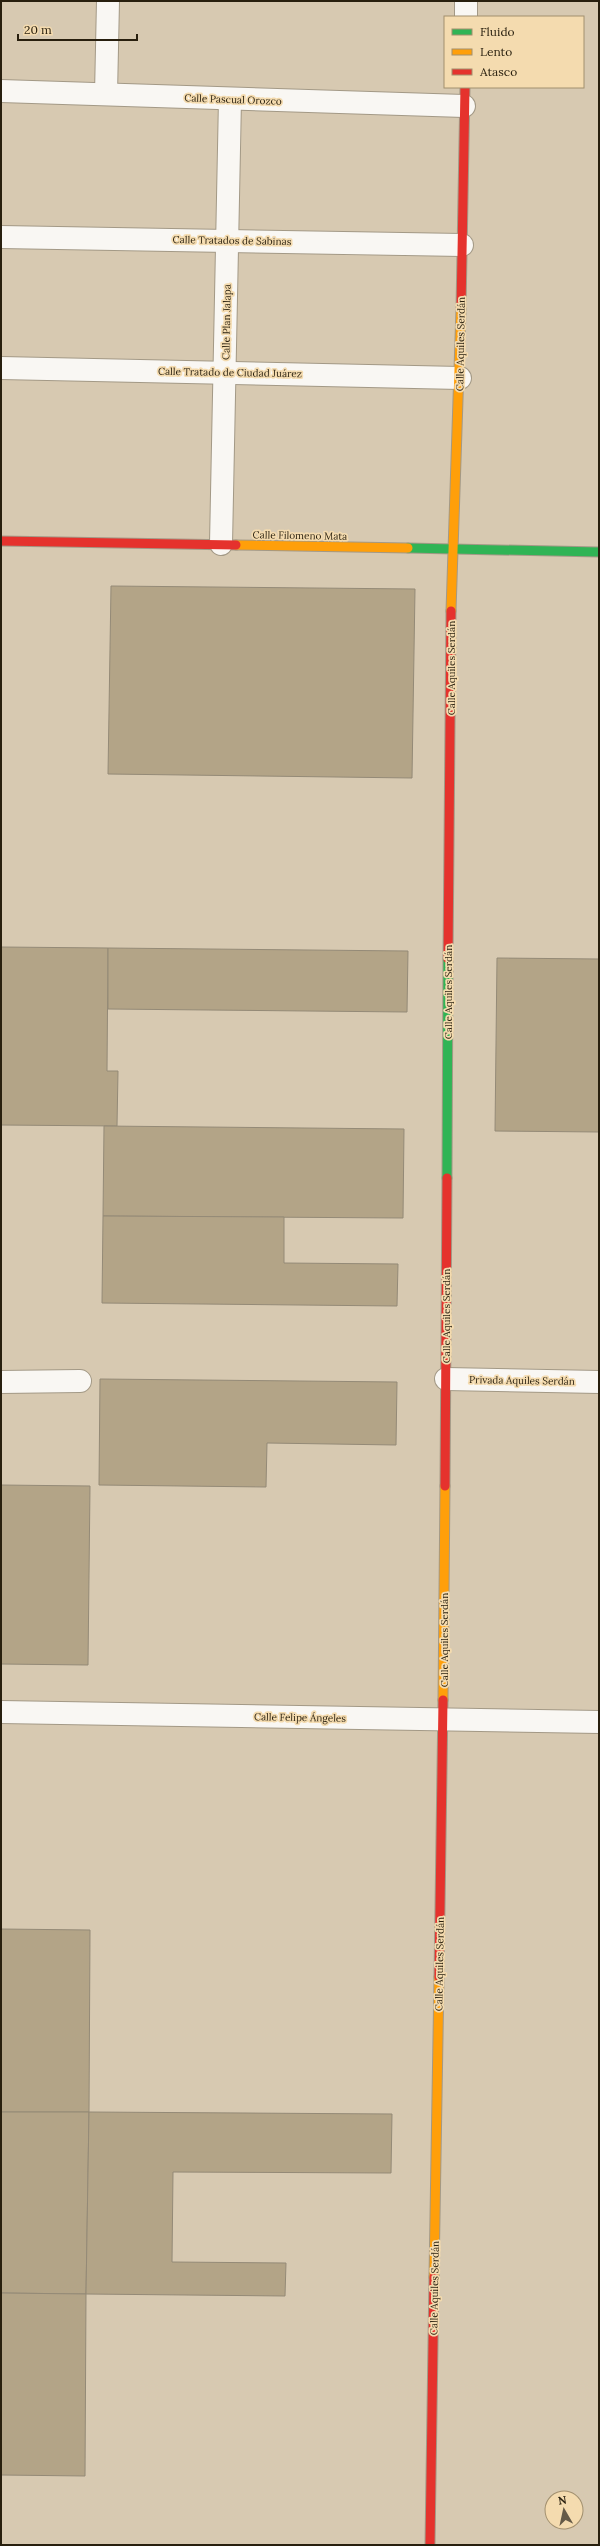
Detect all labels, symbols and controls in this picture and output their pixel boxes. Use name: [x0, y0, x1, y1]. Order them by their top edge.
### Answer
scale bar: [18, 16, 137, 42]
legend: [444, 16, 584, 88]
text: 20 m: [24, 22, 52, 37]
text: Fluido: [480, 24, 515, 39]
text: Lento: [480, 44, 512, 59]
text: Atasco: [479, 64, 517, 79]
street label: Calle Pascual Orozco: [184, 91, 282, 108]
street label: Calle Tratados de Sabinas: [173, 233, 292, 248]
street label: Calle Plan Jalapa: [219, 284, 234, 360]
street label: Calle Aquiles Serdán: [453, 297, 468, 391]
street label: Calle Tratado de Ciudad Juárez: [158, 365, 302, 380]
street label: Calle Filomeno Mata: [253, 528, 347, 543]
street label: Calle Aquiles Serdán: [445, 621, 458, 715]
street label: Calle Aquiles Serdán: [442, 945, 455, 1039]
street label: Calle Aquiles Serdán: [440, 1269, 453, 1363]
street label: Privada Aquiles Serdán: [469, 1373, 575, 1388]
street label: Calle Aquiles Serdán: [438, 1593, 451, 1687]
street label: Calle Felipe Ángeles: [254, 1710, 346, 1725]
street label: Calle Aquiles Serdán: [432, 1917, 447, 2011]
street label: Calle Aquiles Serdán: [427, 2241, 442, 2335]
north arrow: [544, 2490, 584, 2530]
text: N: [557, 2492, 568, 2508]

